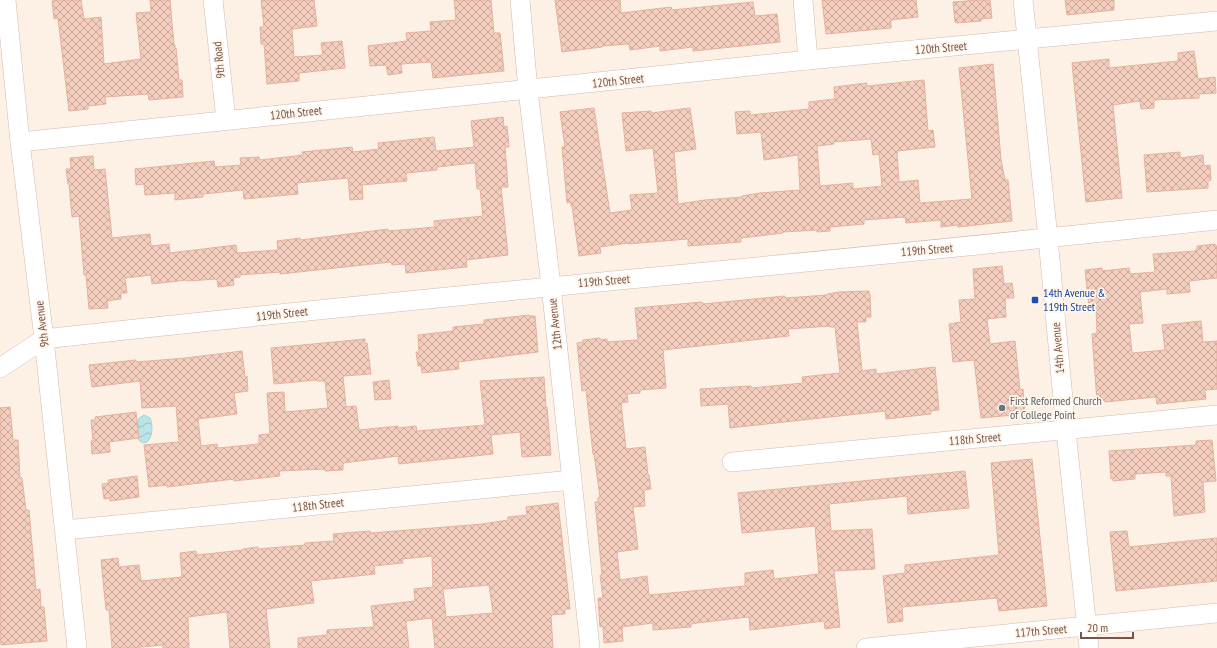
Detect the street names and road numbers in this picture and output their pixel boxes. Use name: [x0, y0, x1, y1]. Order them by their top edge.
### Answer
street label: 120th Street: [914, 38, 968, 57]
street label: 9th Road: [209, 41, 228, 79]
street label: 120th Street: [591, 70, 645, 91]
street label: 120th Street: [269, 102, 323, 123]
street label: 119th Street: [900, 240, 954, 259]
street label: 119th Street: [577, 271, 631, 290]
street label: 12th Avenue: [544, 297, 565, 351]
street label: 9th Avenue: [31, 300, 52, 348]
street label: 119th Street: [255, 303, 309, 324]
street label: 14th Avenue: [1048, 321, 1067, 375]
street label: 118th Street: [948, 429, 1002, 448]
street label: 118th Street: [291, 494, 345, 515]
street label: 117th Street: [1014, 621, 1068, 640]

